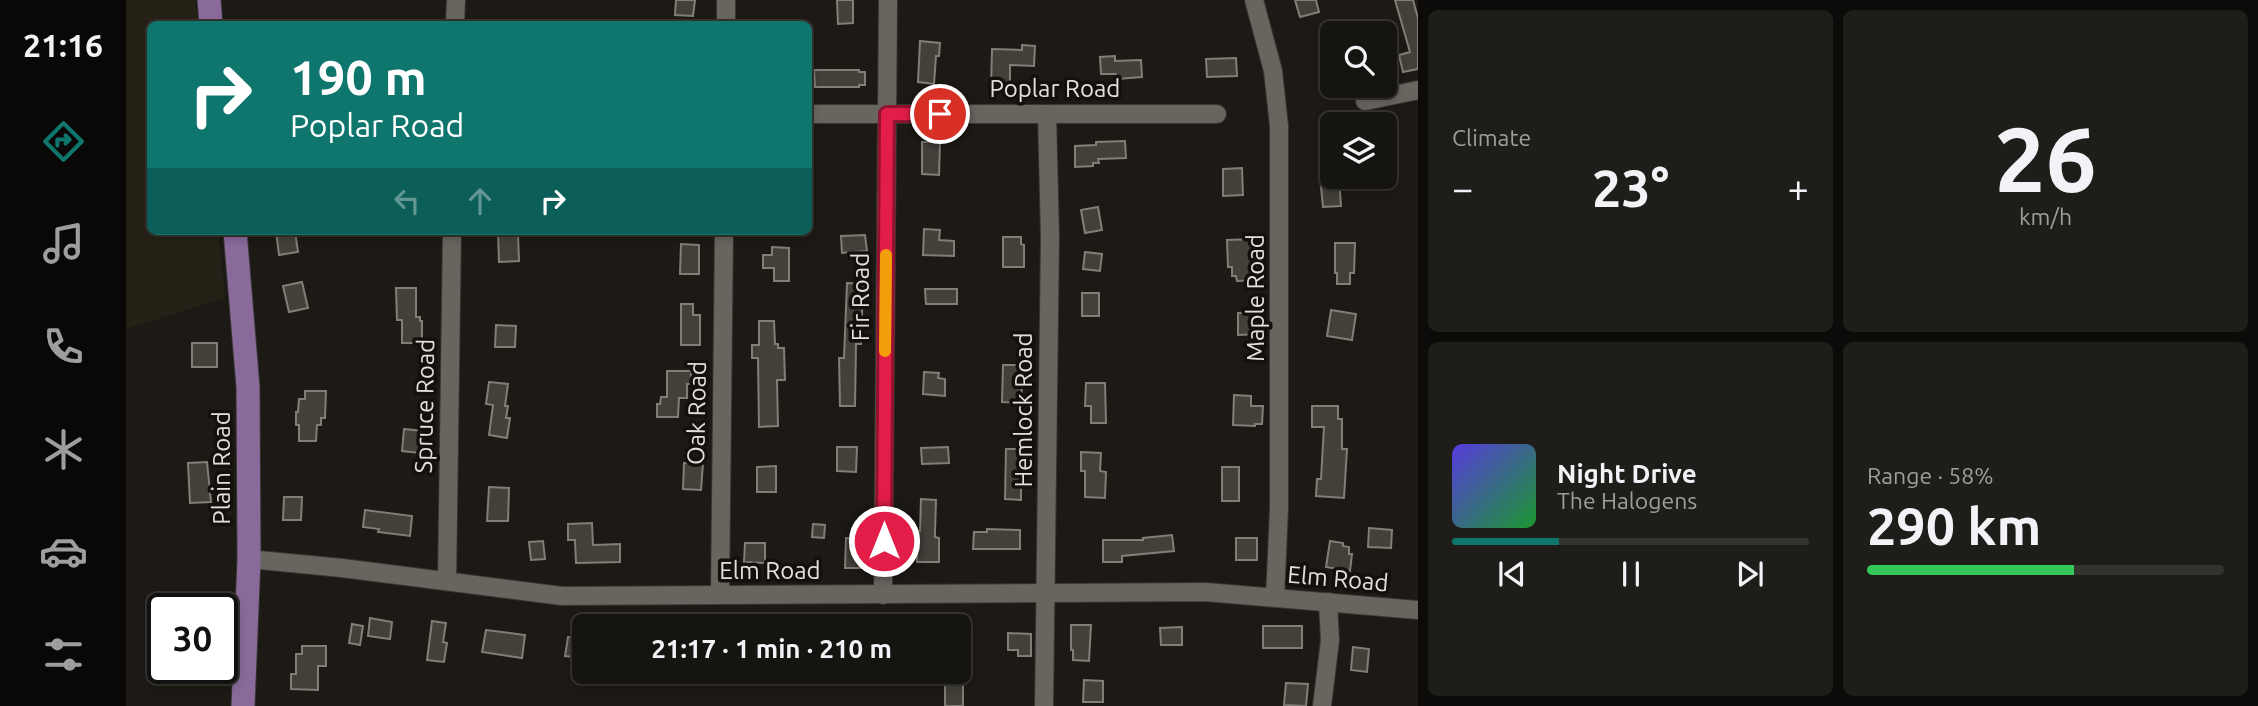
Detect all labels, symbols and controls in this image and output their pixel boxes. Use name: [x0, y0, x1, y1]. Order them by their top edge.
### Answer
map controls: [1320, 21, 1397, 189]
button: search: [1320, 21, 1397, 98]
text: 21:16: [23, 27, 103, 63]
icon: right: [175, 49, 266, 140]
text: 190 m: [290, 49, 427, 104]
street label: Poplar Road: [990, 75, 1120, 102]
pin: [910, 84, 970, 144]
icon: arrive: [921, 95, 959, 133]
text: Poplar Road: [290, 107, 464, 143]
text: 26: [1994, 107, 2097, 209]
button: layers: [1320, 112, 1397, 189]
icon: directions: [39, 117, 88, 166]
text: Climate: [1452, 125, 1531, 150]
text: 23°: [1592, 159, 1669, 217]
text: −: [1452, 167, 1473, 209]
text: +: [1788, 167, 1809, 209]
icon: left: [388, 182, 426, 220]
icon: ahead: [461, 182, 499, 220]
icon: right: [534, 182, 572, 220]
text: km/h: [2019, 204, 2072, 229]
icon: music: [39, 219, 88, 268]
street label: Maple Road: [1242, 234, 1269, 362]
street label: Fir Road: [847, 253, 874, 341]
icon: phone: [39, 322, 88, 371]
street label: Hemlock Road: [1010, 332, 1037, 488]
street label: Spruce Road: [410, 338, 439, 474]
street label: Oak Road: [682, 361, 711, 465]
street label: Plain Road: [208, 411, 235, 525]
icon: climate: [39, 425, 88, 474]
text: Night Drive: [1557, 459, 1697, 488]
text: Range · 58%: [1867, 463, 1994, 488]
text: The Halogens: [1557, 488, 1697, 513]
text: 290 km: [1867, 497, 2041, 555]
position arrow: [847, 504, 921, 578]
icon: car: [39, 527, 88, 576]
icon: previous: [1493, 555, 1531, 593]
icon: pause: [1612, 555, 1650, 593]
icon: next: [1731, 555, 1769, 593]
street label: Elm Road: [719, 557, 821, 584]
street label: Elm Road: [1286, 561, 1390, 596]
speed limit sign: 30: [147, 593, 238, 684]
icon: filters: [39, 630, 88, 679]
text: 21:17 · 1 min · 210 m: [651, 634, 892, 663]

